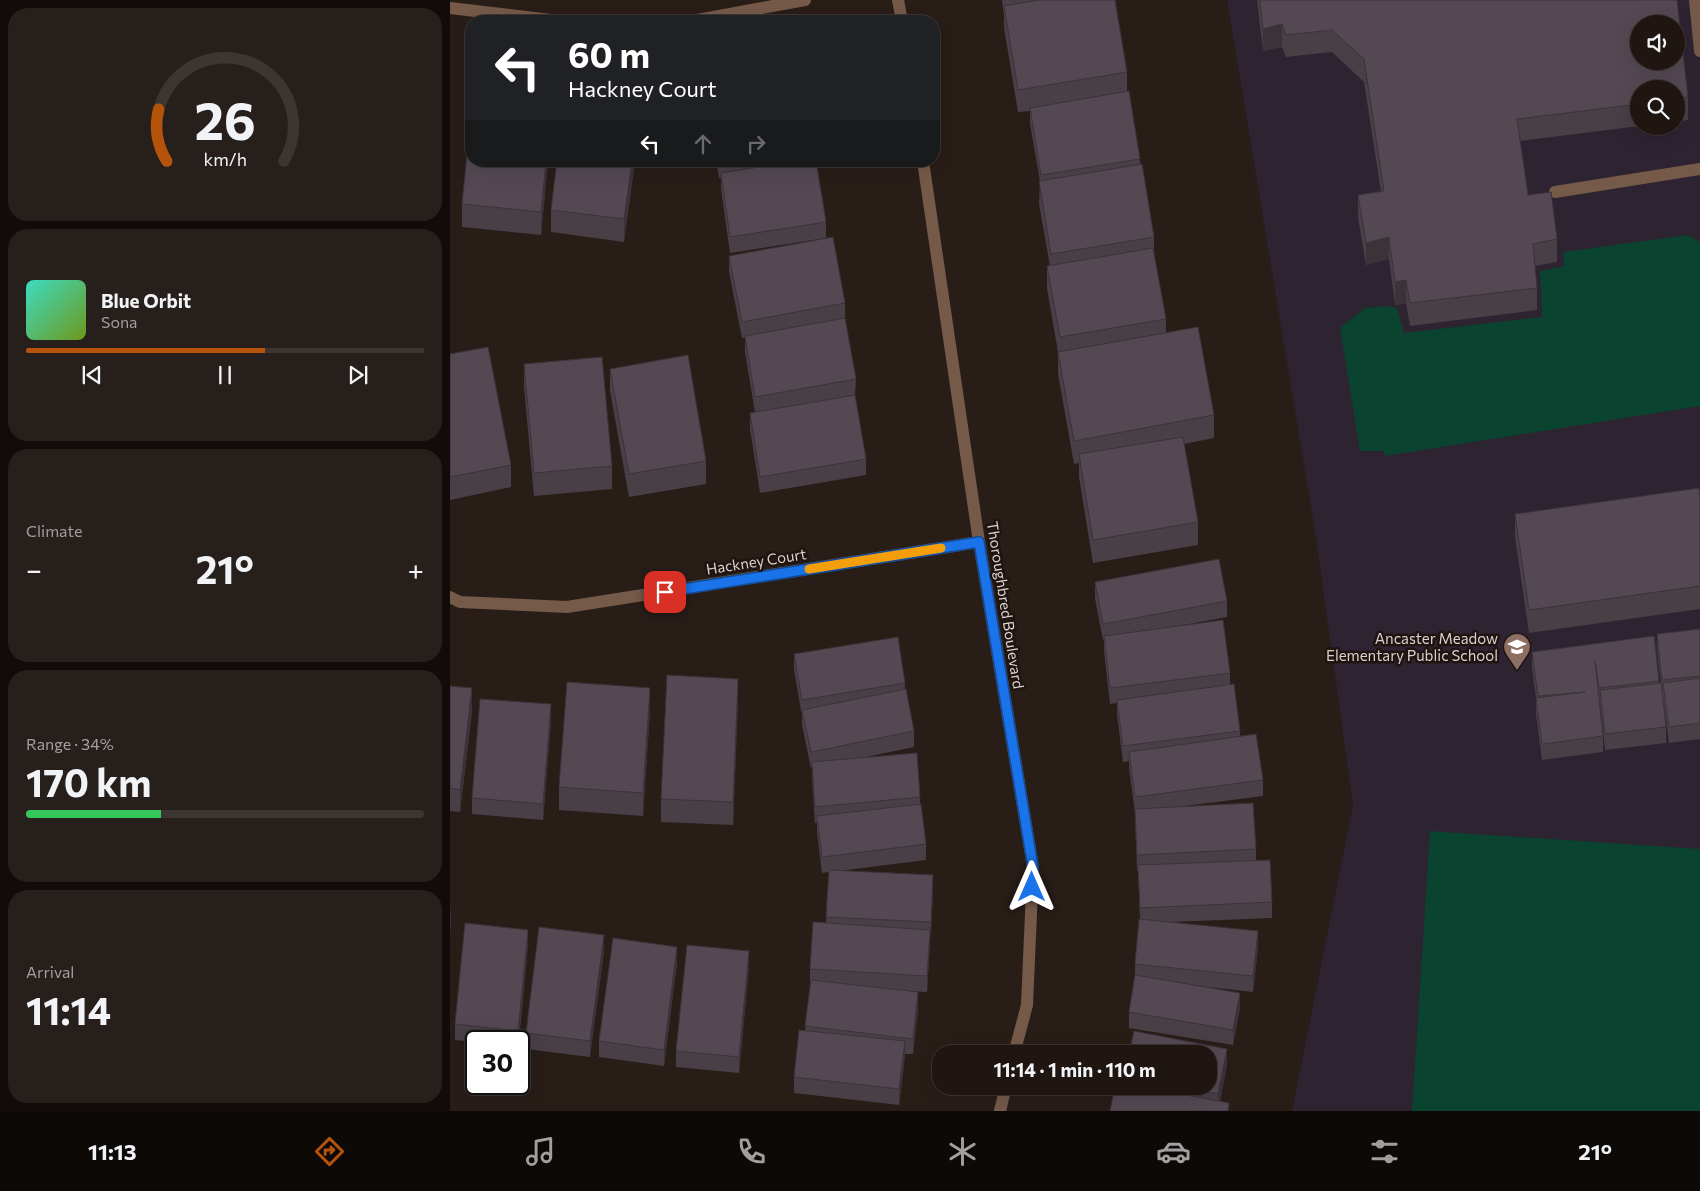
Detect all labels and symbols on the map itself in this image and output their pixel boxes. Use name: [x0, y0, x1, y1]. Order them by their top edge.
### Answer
street label: Thoroughbred Boulevard: [984, 520, 1028, 690]
street label: Hackney Court: [705, 544, 807, 578]
pin: [644, 571, 686, 613]
place label: Ancaster Meadow Elementary Public School: [1326, 629, 1498, 664]
school or university icon: Ancaster Meadow Elementary Public School: [1502, 632, 1532, 671]
position arrow: [1005, 860, 1057, 912]
speed limit sign: 30: [465, 1030, 530, 1095]

